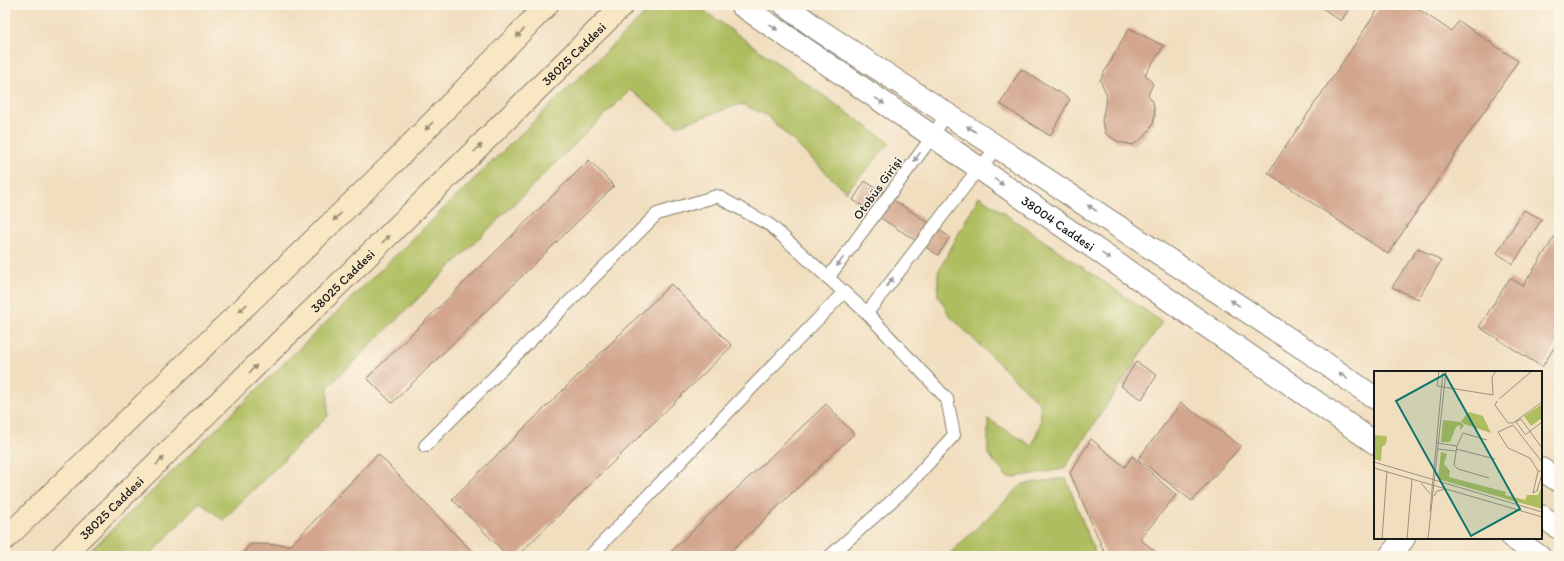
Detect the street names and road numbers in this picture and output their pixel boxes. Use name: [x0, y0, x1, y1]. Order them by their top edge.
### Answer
street label: 38025 Caddesi: [539, 19, 609, 89]
street label: Otobüs Girişi: [850, 154, 905, 222]
street label: 38004 Caddesi: [1019, 193, 1097, 254]
street label: 38025 Caddesi: [308, 246, 378, 316]
street label: 38025 Caddesi: [77, 473, 147, 543]

